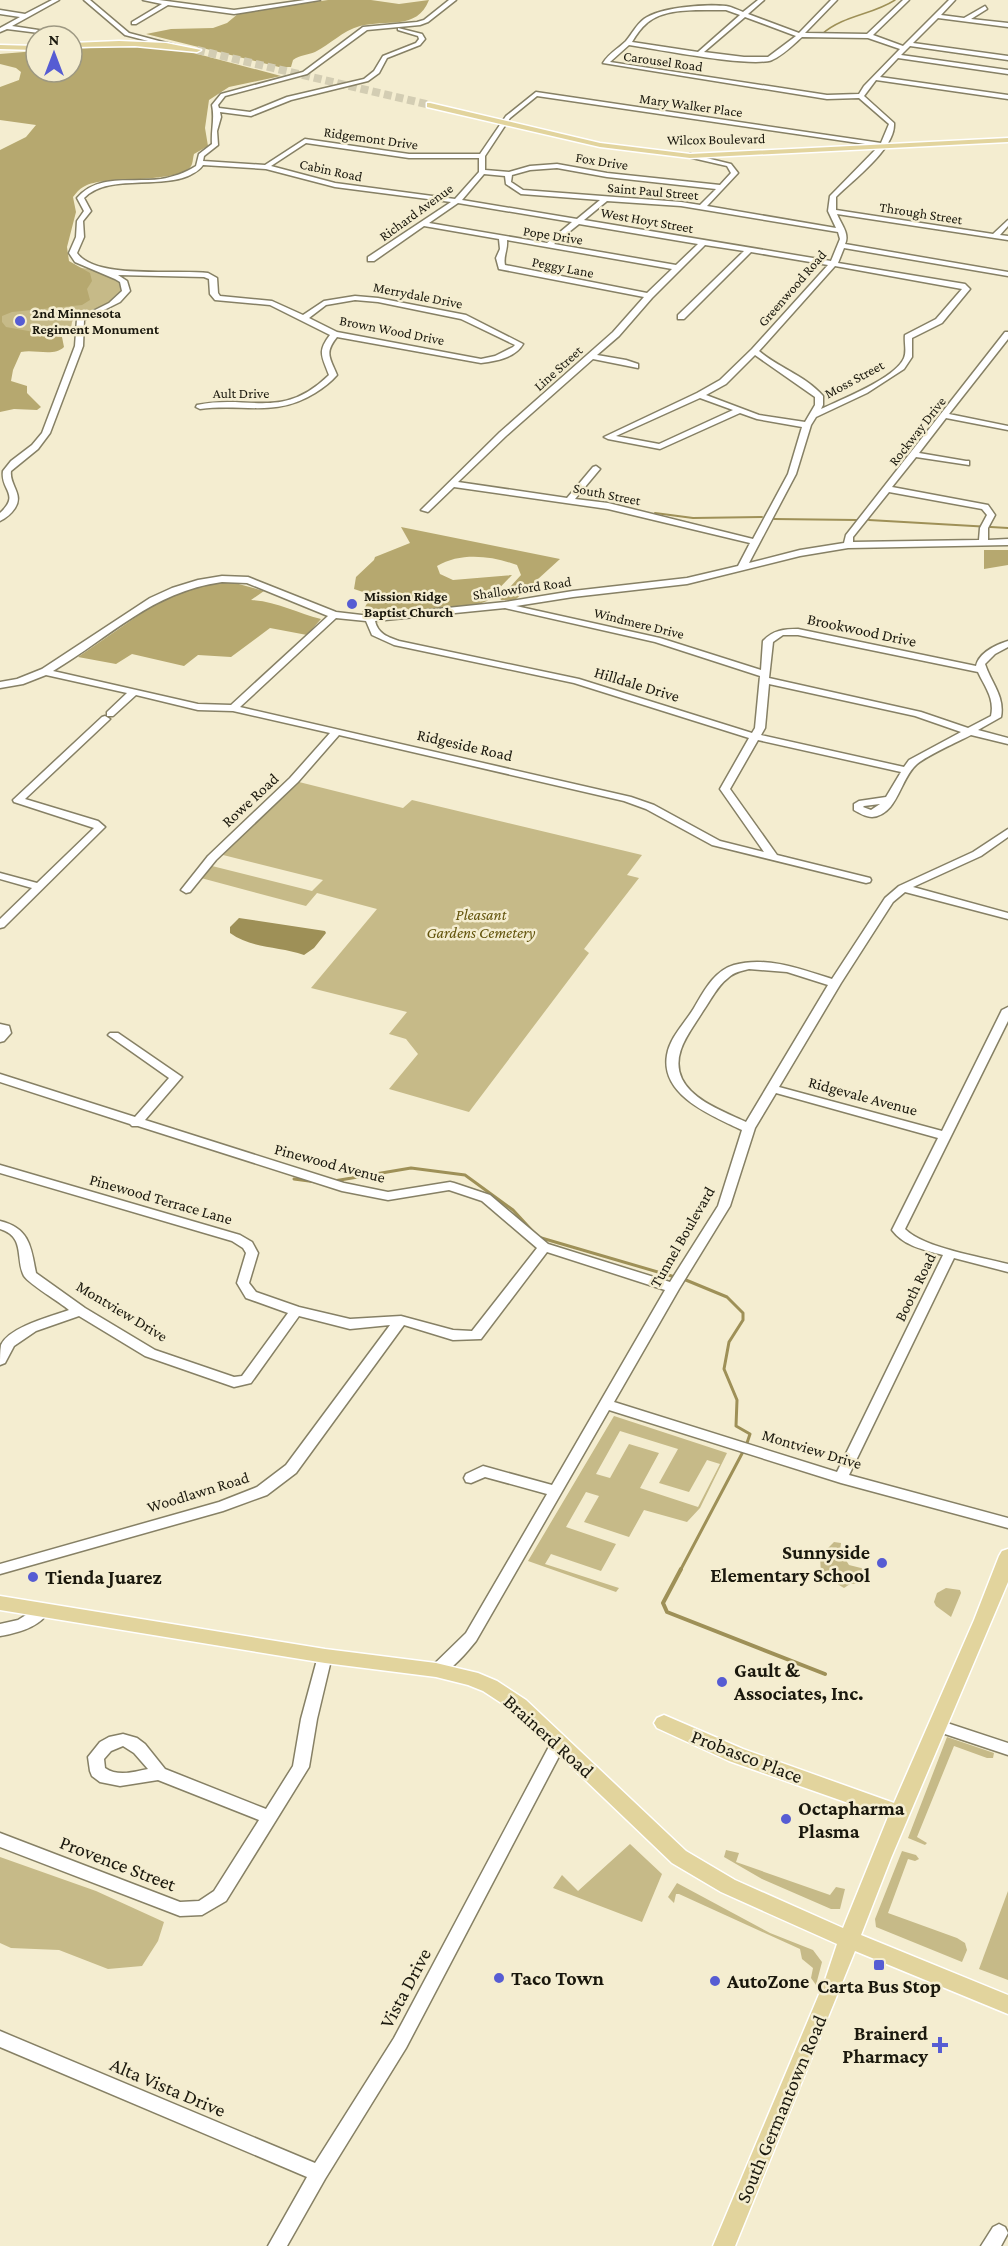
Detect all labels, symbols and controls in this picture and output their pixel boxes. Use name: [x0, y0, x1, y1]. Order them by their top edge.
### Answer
north arrow: [24, 24, 84, 84]
text: N: [49, 31, 60, 48]
street label: Carousel Road: [622, 48, 704, 75]
street label: Mary Walker Place: [638, 90, 744, 120]
street label: Ridgemont Drive: [323, 123, 419, 153]
street label: Wilcox Boulevard: [667, 130, 766, 148]
street label: Fox Drive: [575, 149, 629, 173]
street label: Cabin Road: [298, 156, 365, 185]
street label: Saint Paul Street: [607, 179, 700, 203]
street label: Richard Avenue: [376, 180, 456, 244]
street label: Through Street: [878, 199, 964, 228]
street label: West Hoyt Street: [599, 204, 695, 236]
street label: Pope Drive: [522, 222, 584, 248]
street label: Greenwood Road: [755, 246, 830, 329]
street label: Peggy Lane: [531, 253, 595, 281]
street label: Merrydale Drive: [372, 278, 464, 312]
place label: 2nd Minnesota Regiment Monument: [32, 305, 160, 337]
street label: Brown Wood Drive: [338, 312, 446, 348]
marker: 2nd Minnesota Regiment Monument: [13, 314, 27, 328]
street label: Line Street: [530, 342, 586, 394]
street label: Moss Street: [822, 357, 887, 401]
street label: Ault Drive: [213, 385, 269, 401]
street label: Rockway Drive: [885, 393, 949, 469]
street label: South Street: [572, 480, 643, 508]
street label: Shallowford Road: [472, 573, 573, 603]
place label: Mission Ridge Baptist Church: [364, 588, 453, 620]
marker: Mission Ridge Baptist Church: [345, 597, 359, 611]
street label: Windmere Drive: [592, 604, 686, 642]
street label: Brookwood Drive: [806, 610, 918, 650]
street label: Hilldale Drive: [592, 663, 682, 705]
street label: Ridgeside Road: [415, 726, 515, 765]
street label: Rowe Road: [218, 769, 282, 830]
park label: Pleasant Gardens Cemetery: [426, 906, 536, 942]
street label: Ridgevale Avenue: [806, 1073, 919, 1120]
street label: Pinewood Avenue: [273, 1140, 387, 1186]
street label: Pinewood Terrace Lane: [88, 1170, 234, 1228]
street label: Tunnel Boulevard: [646, 1183, 718, 1290]
street label: Booth Road: [891, 1250, 939, 1324]
street label: Montview Drive: [73, 1277, 171, 1345]
street label: Montview Drive: [760, 1426, 864, 1472]
street label: Woodlawn Road: [145, 1468, 252, 1516]
place label: Sunnyside Elementary School: [710, 1541, 870, 1586]
marker: Sunnyside Elementary School: [875, 1556, 889, 1570]
place label: Tienda Juarez: [45, 1566, 162, 1588]
marker: Tienda Juarez: [26, 1570, 40, 1584]
place label: Gault & Associates, Inc.: [733, 1659, 864, 1704]
marker: Gault & Associates, Inc.: [715, 1675, 729, 1689]
street label: Brainerd Road: [500, 1690, 599, 1782]
street label: Probasco Place: [688, 1725, 806, 1787]
place label: Octapharma Plasma: [798, 1797, 905, 1842]
marker: Octapharma Plasma: [779, 1812, 793, 1826]
street label: Provence Street: [57, 1831, 180, 1895]
street label: Vista Drive: [375, 1944, 435, 2032]
marker: Carta Bus Stop: [872, 1958, 886, 1972]
place label: Taco Town: [511, 1967, 605, 1989]
place label: AutoZone: [726, 1970, 809, 1992]
marker: Taco Town: [492, 1971, 506, 1985]
marker: AutoZone: [708, 1974, 722, 1988]
place label: Carta Bus Stop: [817, 1975, 941, 1997]
street label: South Germantown Road: [731, 2011, 831, 2206]
place label: Brainerd Pharmacy: [842, 2022, 928, 2067]
marker: Brainerd Pharmacy: [933, 2038, 947, 2052]
street label: Alta Vista Drive: [107, 2053, 229, 2121]

